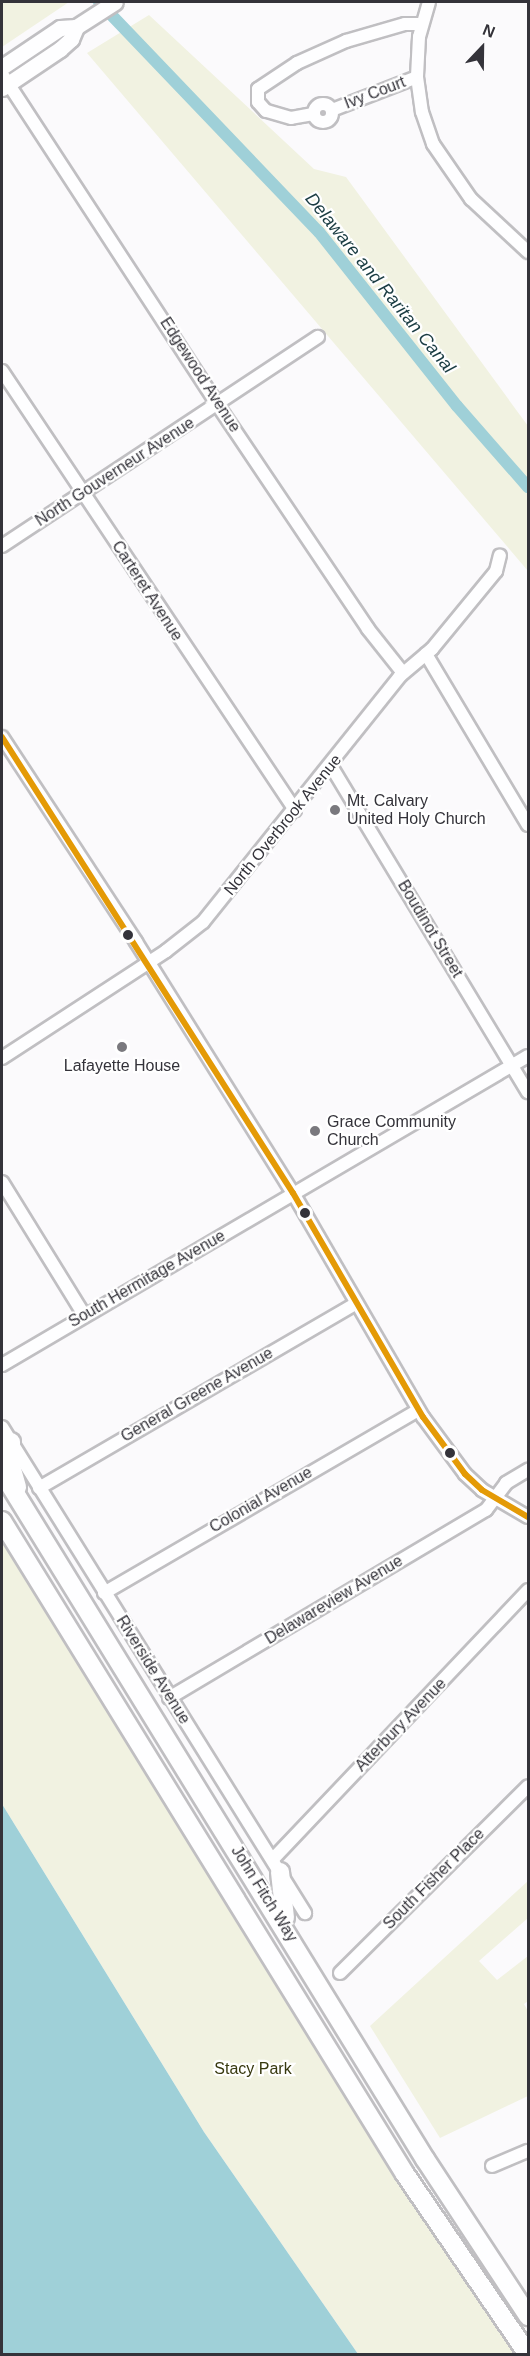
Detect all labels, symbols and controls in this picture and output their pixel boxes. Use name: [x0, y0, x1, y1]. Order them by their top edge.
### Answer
north arrow: [452, 18, 512, 78]
text: N: [480, 21, 497, 41]
street label: Ivy Court: [342, 73, 408, 113]
water label: Delaware and Raritan Canal: [300, 188, 460, 378]
street label: Edgewood Avenue: [155, 314, 245, 436]
street label: North Gouverneur Avenue: [32, 413, 198, 531]
street label: Carteret Avenue: [107, 537, 187, 645]
street label: North Overbrook Avenue: [220, 750, 346, 900]
place label: Mt. Calvary United Holy Church: [347, 791, 486, 829]
marker: Mt. Calvary United Holy Church: [328, 803, 342, 817]
street label: Boudinot Street: [393, 877, 467, 981]
unlabelled marker: [122, 929, 134, 941]
marker: Lafayette House: [115, 1040, 129, 1054]
place label: Lafayette House: [64, 1056, 180, 1076]
place label: Grace Community Church: [327, 1112, 456, 1150]
marker: Grace Community Church: [308, 1124, 322, 1138]
unlabelled marker: [299, 1207, 311, 1219]
street label: South Hermitage Avenue: [65, 1226, 229, 1332]
street label: General Greene Avenue: [117, 1343, 277, 1447]
unlabelled marker: [444, 1447, 456, 1459]
street label: Colonial Avenue: [206, 1463, 316, 1537]
street label: Delawareview Avenue: [261, 1551, 407, 1649]
street label: Riverside Avenue: [112, 1612, 194, 1728]
street label: Atterbury Avenue: [351, 1674, 451, 1776]
street label: South Fisher Place: [379, 1824, 489, 1934]
street label: John Fitch Way: [227, 1842, 301, 1946]
park label: Stacy Park: [214, 2059, 292, 2079]

